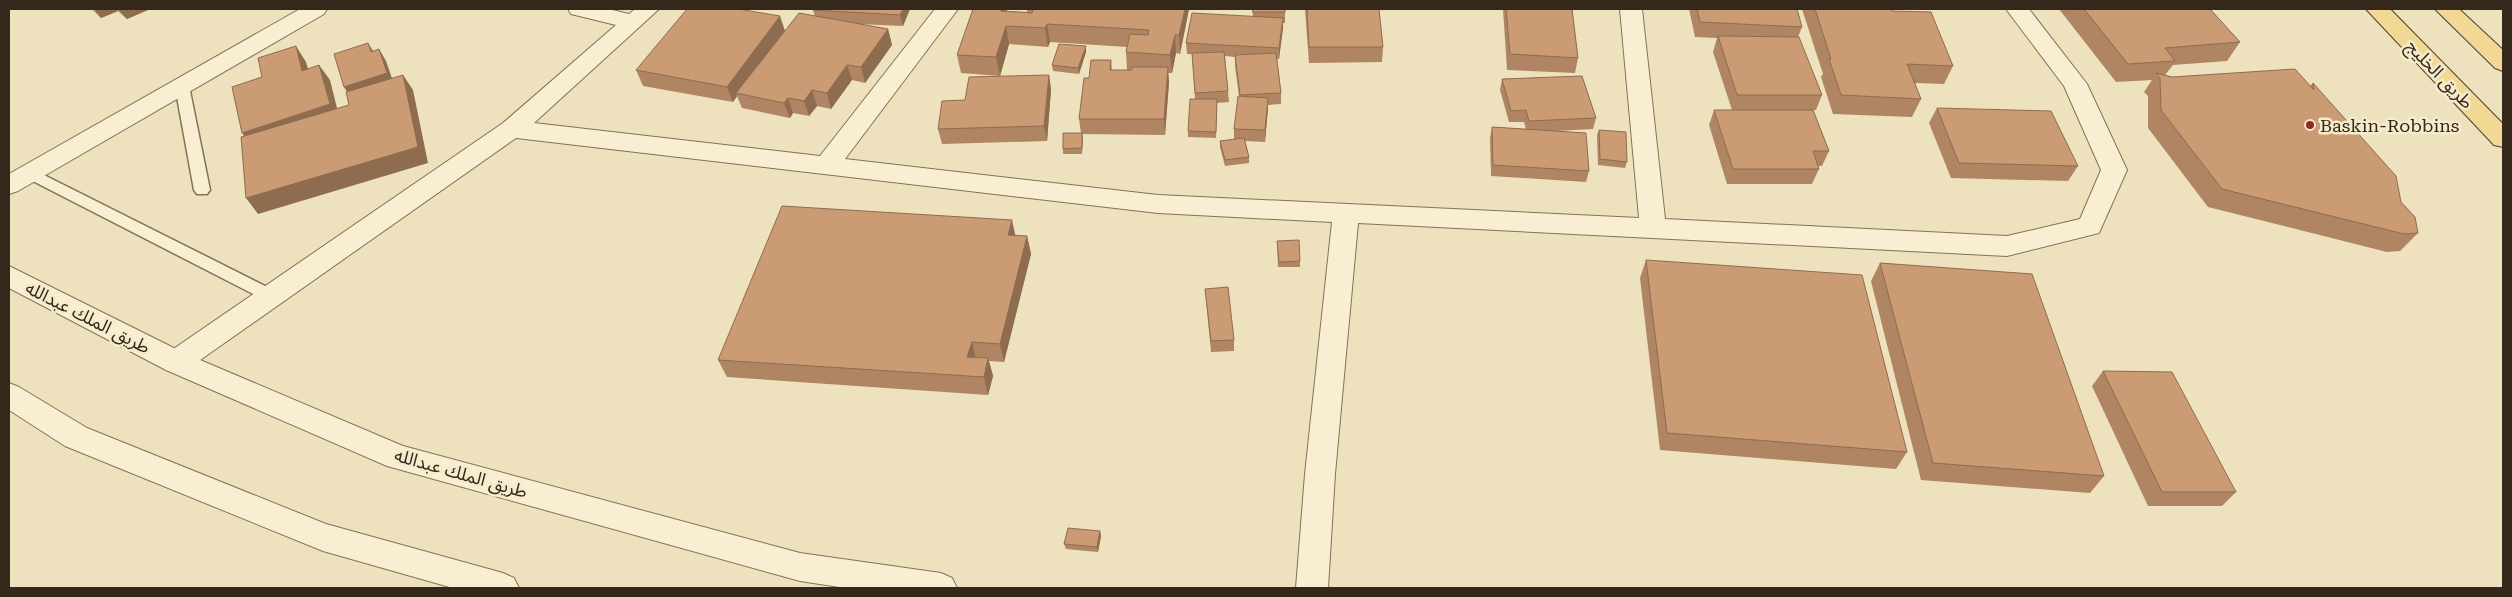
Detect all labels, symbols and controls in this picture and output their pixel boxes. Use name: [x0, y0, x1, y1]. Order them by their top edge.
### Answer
street label: طريق الخليج: [2400, 35, 2478, 115]
place label: Baskin-Robbins: [2320, 115, 2459, 136]
marker: Baskin-Robbins: [2304, 119, 2316, 131]
street label: طريق الملك عبدالله: [22, 277, 154, 358]
street label: طريق الملك عبدالله: [392, 444, 530, 503]

